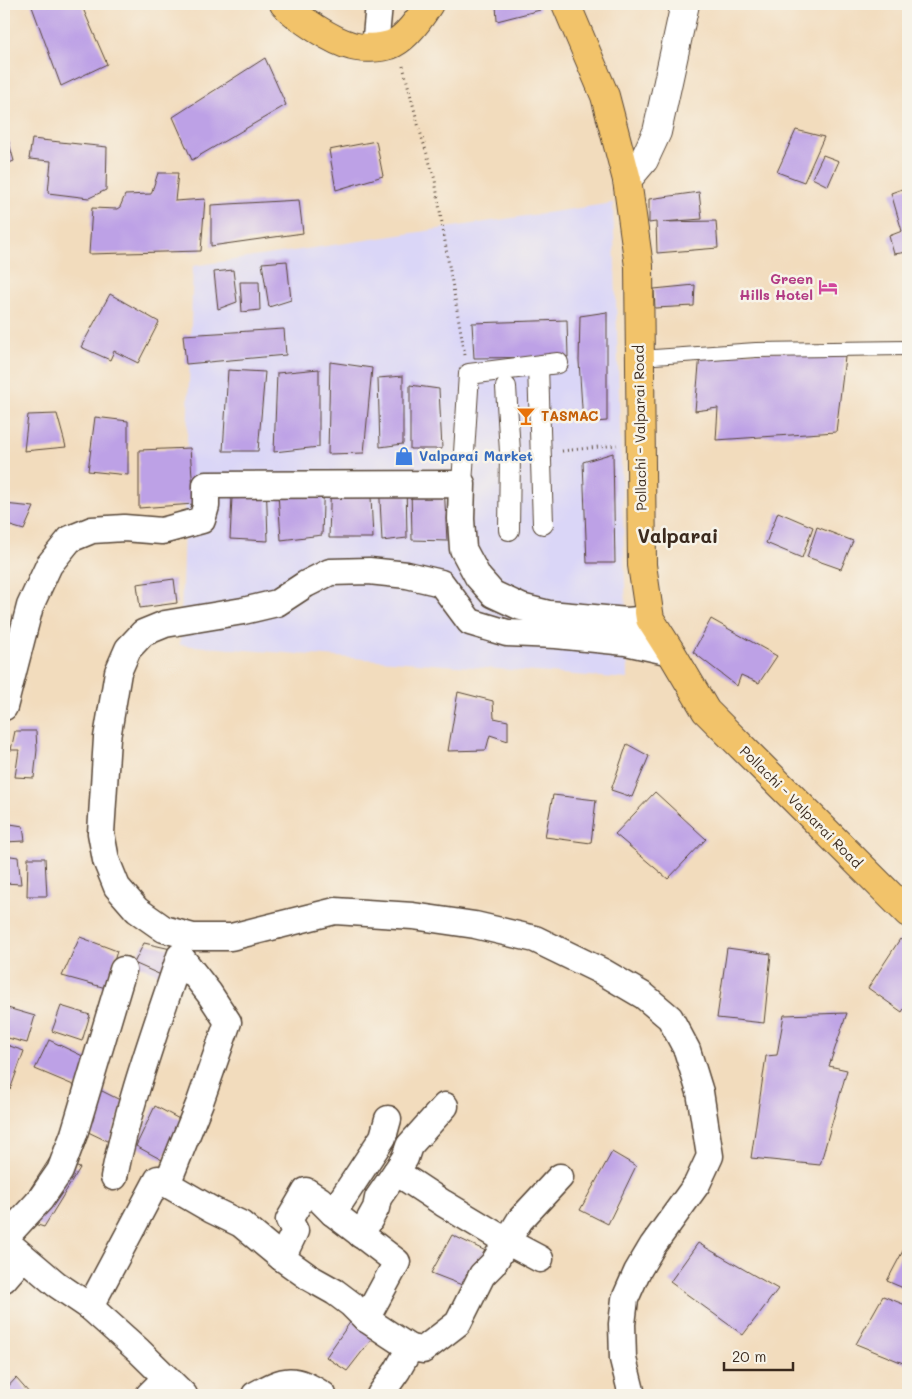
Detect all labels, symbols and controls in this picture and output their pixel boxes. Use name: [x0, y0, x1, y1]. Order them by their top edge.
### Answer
place label: Green Hills Hotel: [739, 269, 813, 304]
hotel icon: Green Hills Hotel: [817, 276, 839, 298]
street label: Pollachi - Valparai Road: [629, 345, 650, 511]
bar icon: TASMAC: [515, 405, 537, 427]
place label: TASMAC: [541, 406, 598, 425]
shop icon: Valparai Market: [393, 445, 415, 467]
place label: Valparai Market: [419, 446, 533, 465]
district label: Valparai: [638, 523, 719, 548]
street label: Pollachi - Valparai Road: [736, 741, 867, 872]
scale bar: [724, 1339, 793, 1371]
text: 20 m: [732, 1346, 766, 1366]

